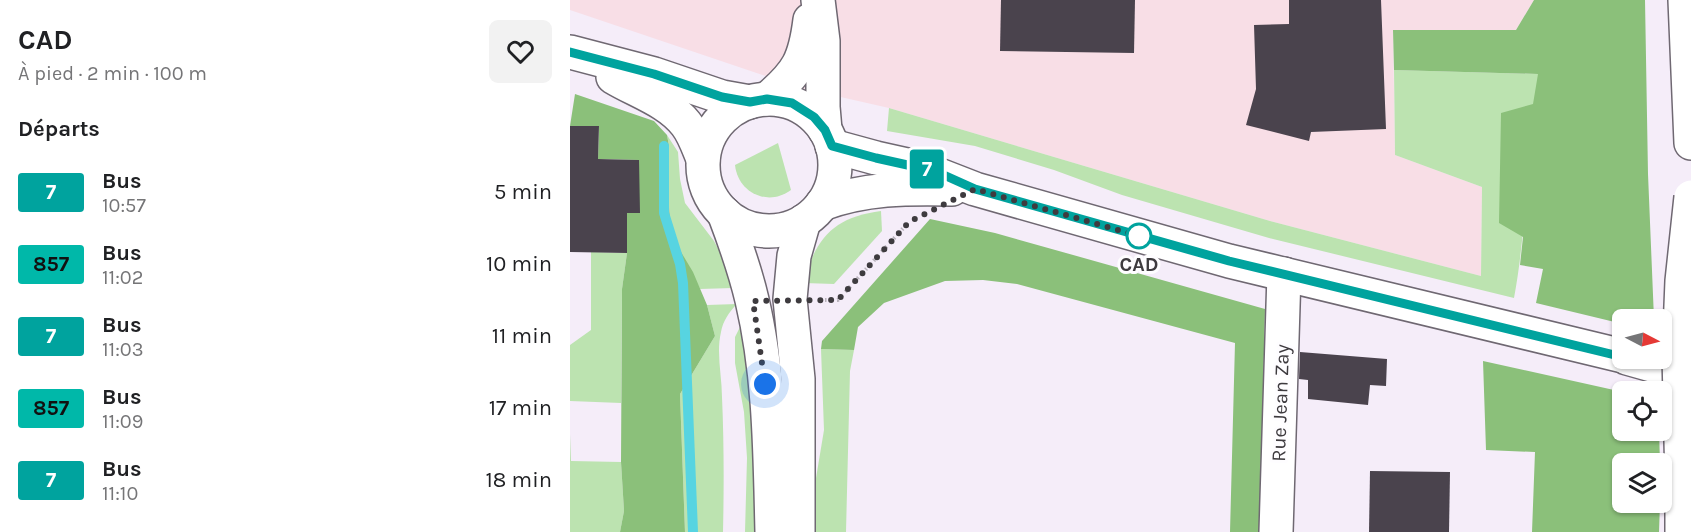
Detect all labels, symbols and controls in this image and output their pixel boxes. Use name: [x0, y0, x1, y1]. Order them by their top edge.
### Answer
button: heart: [489, 20, 552, 83]
text: CAD: [18, 23, 72, 56]
text: À pied · 2 min · 100 m: [18, 62, 207, 85]
text: Départs: [18, 116, 100, 142]
line badge: 7: [908, 150, 946, 188]
text: 7: [922, 157, 932, 181]
text: Bus: [102, 168, 142, 194]
text: 5 min: [494, 179, 552, 205]
text: 7: [46, 180, 56, 204]
text: 10:57: [102, 194, 146, 217]
marker: CAD: [1126, 223, 1152, 249]
text: Bus: [102, 240, 142, 266]
text: 10 min: [486, 251, 552, 277]
text: 857: [33, 252, 69, 276]
place label: CAD: [1120, 253, 1158, 276]
text: 11:02: [102, 266, 143, 289]
north arrow: [1612, 309, 1672, 369]
map controls: [1612, 309, 1672, 513]
text: Bus: [102, 312, 142, 338]
text: 11 min: [492, 323, 552, 349]
text: 7: [46, 324, 56, 348]
text: 11:03: [102, 338, 144, 361]
street label: Rue Jean Zay: [1267, 344, 1294, 462]
your location: [750, 369, 780, 399]
button: locate: [1612, 381, 1672, 441]
text: Bus: [102, 384, 142, 410]
text: 17 min: [489, 395, 552, 421]
text: 857: [33, 396, 69, 420]
text: 11:09: [102, 410, 143, 433]
button: layers: [1612, 453, 1672, 513]
text: Bus: [102, 456, 142, 482]
text: 18 min: [486, 467, 552, 493]
text: 7: [46, 468, 56, 492]
text: 11:10: [102, 482, 138, 505]

